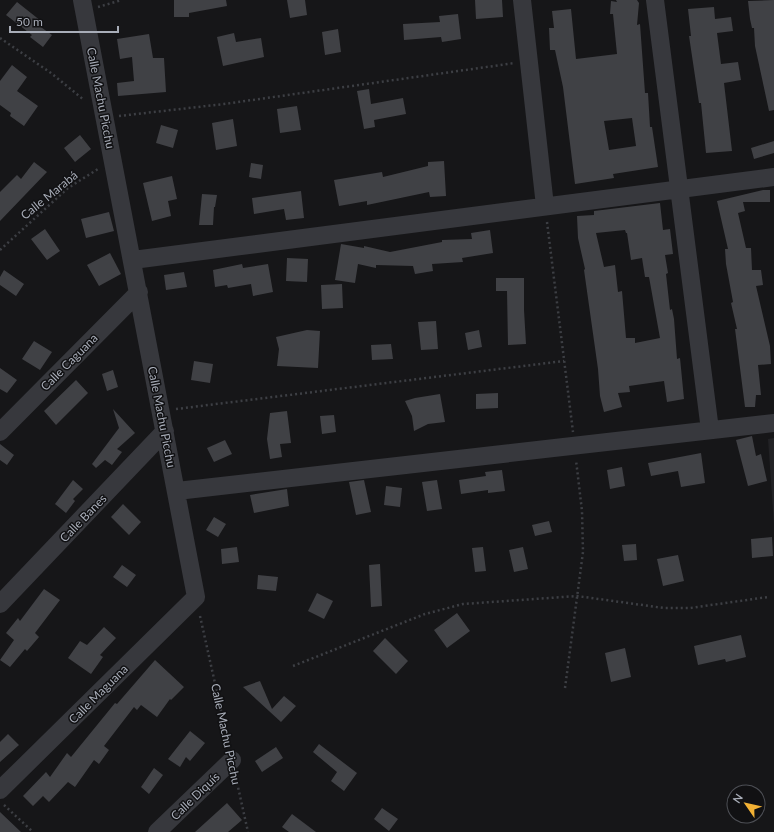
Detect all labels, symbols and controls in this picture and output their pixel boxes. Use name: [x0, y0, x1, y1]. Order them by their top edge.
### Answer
scale bar: [10, 8, 118, 34]
text: 50 m: [16, 14, 43, 29]
street label: Calle Machu Picchu: [84, 46, 118, 150]
street label: Calle Marabá: [18, 167, 81, 223]
street label: Calle Caguana: [37, 330, 101, 394]
street label: Calle Machu Picchu: [145, 365, 179, 469]
street label: Calle Banes: [56, 491, 110, 545]
street label: Calle Maguana: [65, 661, 131, 727]
street label: Calle Machu Picchu: [208, 682, 244, 786]
street label: Calle Diquís: [167, 769, 223, 823]
north arrow: [726, 784, 766, 824]
text: N: [730, 791, 745, 805]

